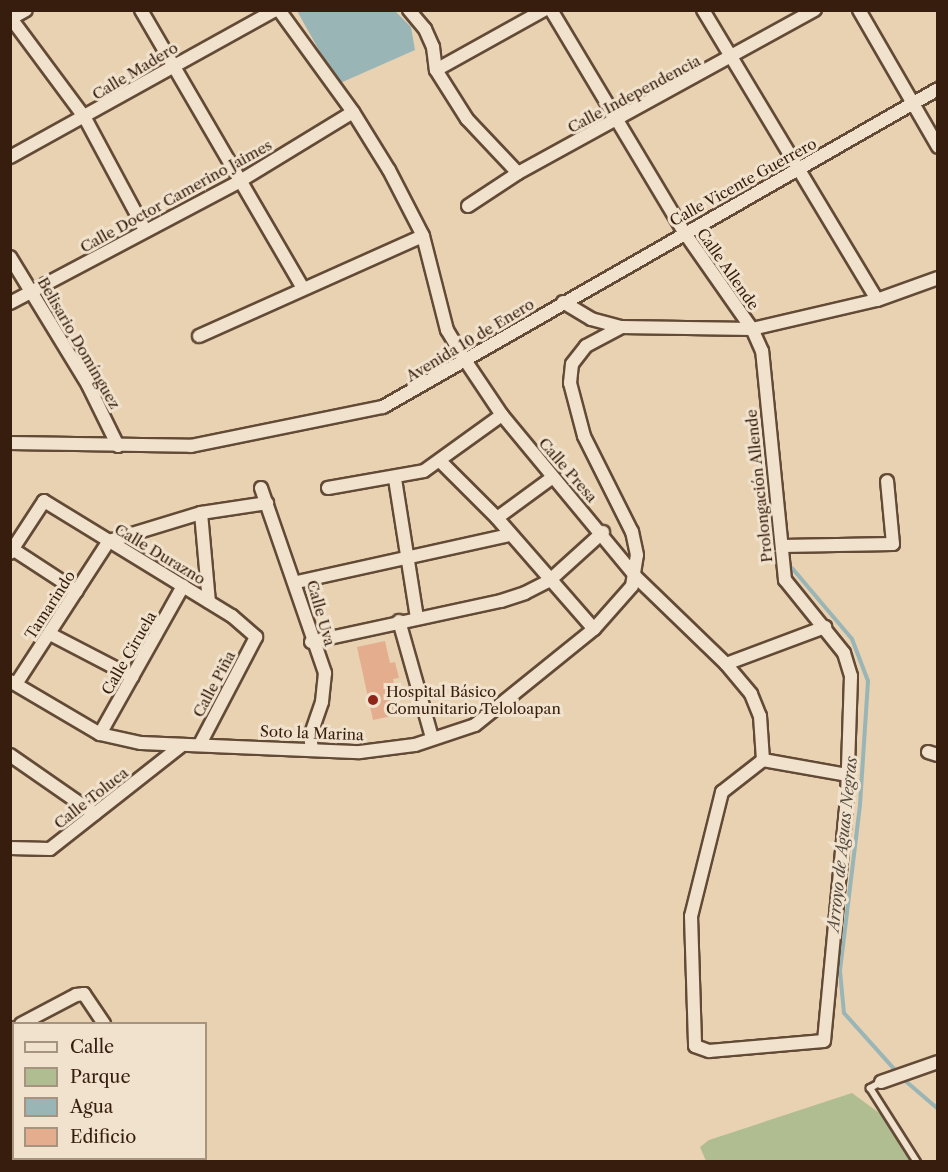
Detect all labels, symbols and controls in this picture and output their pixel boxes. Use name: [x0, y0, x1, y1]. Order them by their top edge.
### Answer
street label: Calle Madero: [89, 38, 181, 104]
street label: Calle Independencia: [565, 51, 703, 137]
street label: Calle Vicente Guerrero: [666, 134, 820, 230]
street label: Calle Doctor Camerino Jaimes: [77, 136, 275, 256]
street label: Calle Allende: [693, 224, 763, 314]
street label: Belisario Domínguez: [34, 274, 124, 412]
street label: Avenida 10 de Enero: [403, 295, 537, 385]
street label: Prolongación Allende: [742, 408, 776, 564]
street label: Calle Presa: [535, 434, 601, 506]
street label: Calle Durazno: [111, 520, 209, 588]
street label: Tamarindo: [21, 567, 79, 643]
street label: Calle Uva: [303, 578, 339, 648]
street label: Calle Ciruela: [98, 608, 160, 698]
street label: Calle Piña: [189, 648, 239, 720]
place label: Hospital Básico Comunitario Teloloapan: [386, 682, 561, 717]
marker: Hospital Básico Comunitario Teloloapan: [364, 691, 382, 709]
street label: Soto la Marina: [260, 722, 364, 744]
water label: Arroyo de Aguas Negras: [823, 755, 861, 933]
street label: Calle Toluca: [50, 763, 132, 833]
legend: [12, 1022, 207, 1160]
text: Calle: [70, 1036, 114, 1058]
text: Parque: [70, 1066, 131, 1088]
text: Agua: [70, 1096, 113, 1118]
text: Edificio: [70, 1126, 136, 1148]

